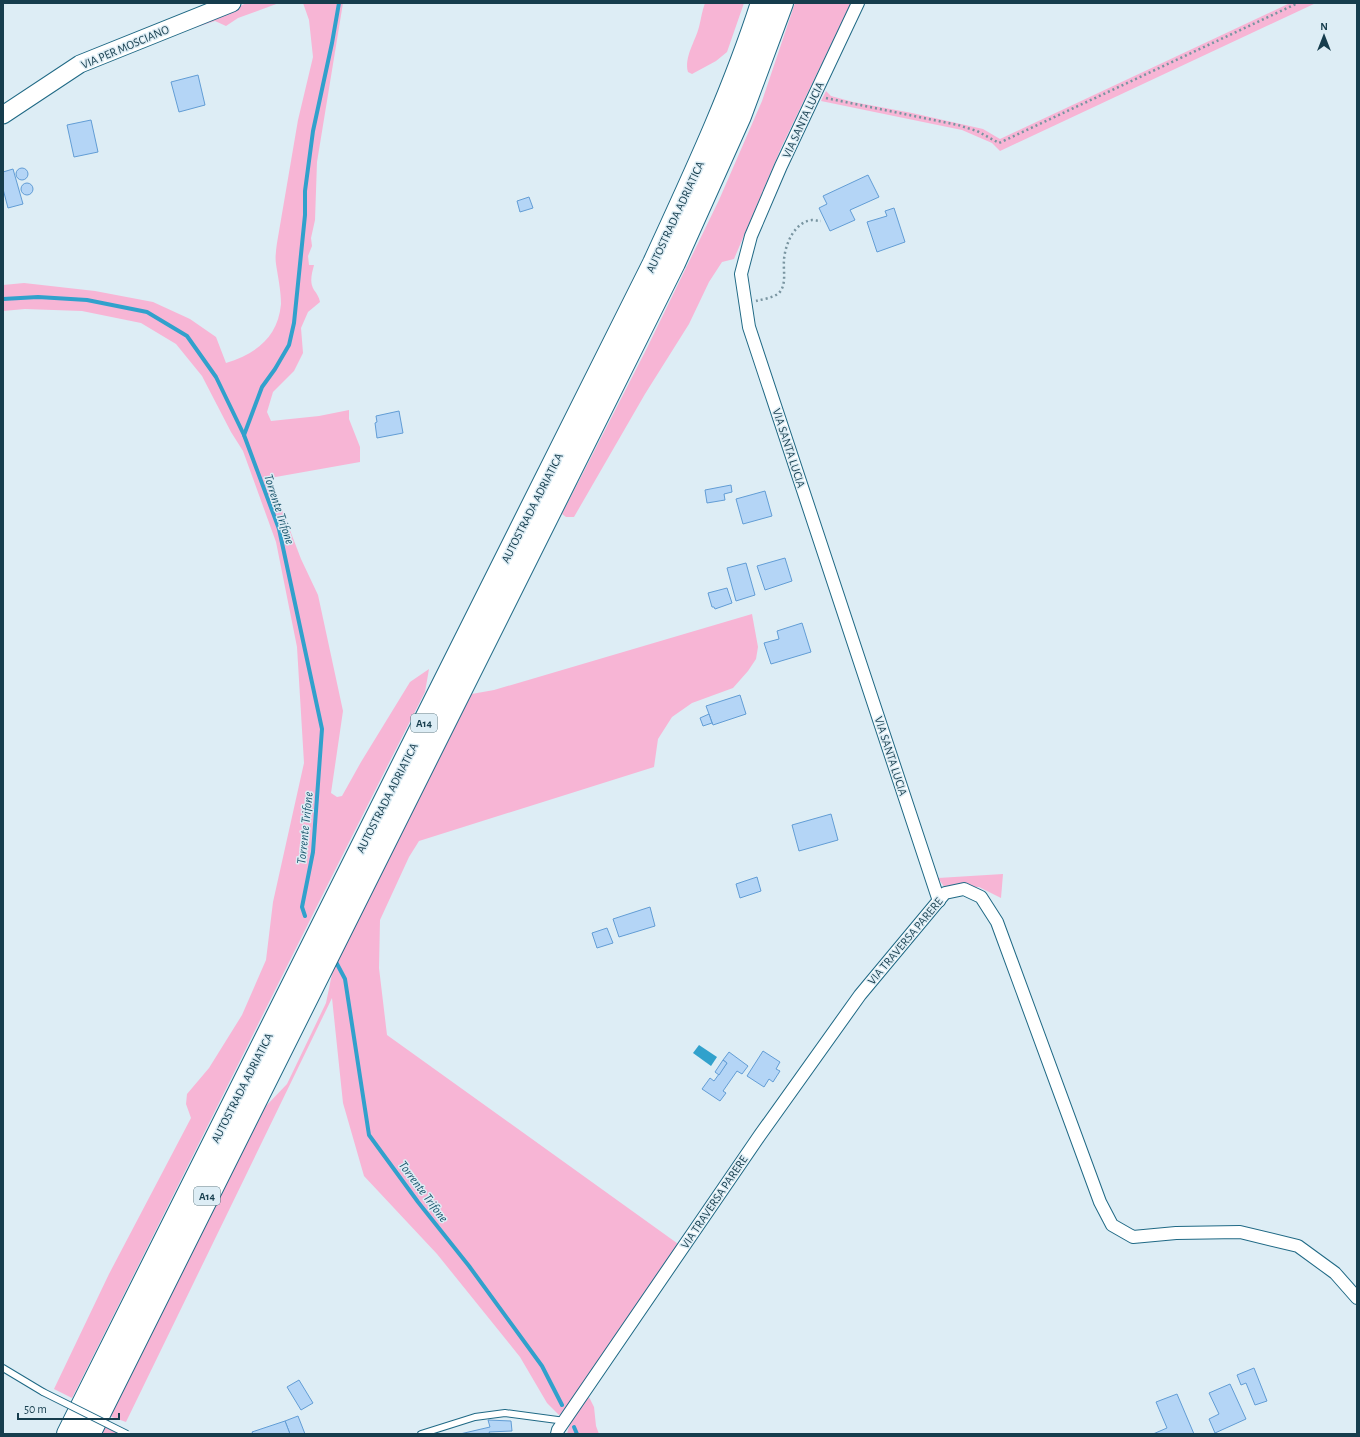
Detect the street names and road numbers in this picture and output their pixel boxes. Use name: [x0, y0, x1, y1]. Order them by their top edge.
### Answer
street label: VIA PER MOSCIANO: [79, 23, 171, 71]
street label: VIA SANTA LUCIA: [780, 80, 826, 160]
street label: AUTOSTRADA ADRIATICA: [644, 159, 706, 275]
street label: VIA SANTA LUCIA: [771, 407, 807, 489]
street label: AUTOSTRADA ADRIATICA: [499, 451, 565, 565]
road number: A14: [411, 714, 437, 732]
street label: VIA SANTA LUCIA: [873, 715, 909, 797]
street label: AUTOSTRADA ADRIATICA: [354, 741, 420, 855]
street label: VIA TRAVERSA PARERE: [865, 895, 945, 987]
street label: AUTOSTRADA ADRIATICA: [209, 1031, 275, 1145]
street label: VIA TRAVERSA PARERE: [678, 1153, 750, 1251]
road number: A14: [194, 1187, 220, 1205]

